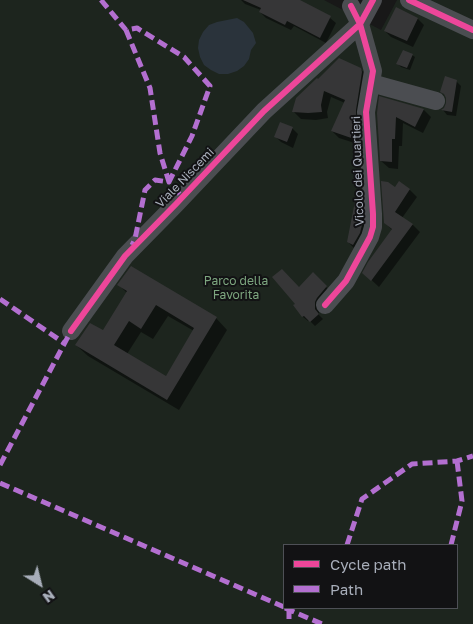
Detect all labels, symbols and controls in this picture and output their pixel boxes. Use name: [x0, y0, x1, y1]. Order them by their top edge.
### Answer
street label: Vicolo dei Quartieri: [349, 116, 367, 226]
street label: Viale Niscemi: [153, 145, 217, 211]
park label: Parco della Favorita: [204, 274, 268, 302]
legend: [283, 544, 458, 609]
text: Cycle path: [330, 555, 406, 573]
north arrow: [15, 559, 65, 609]
text: Path: [330, 580, 363, 598]
text: N: [40, 587, 58, 607]

